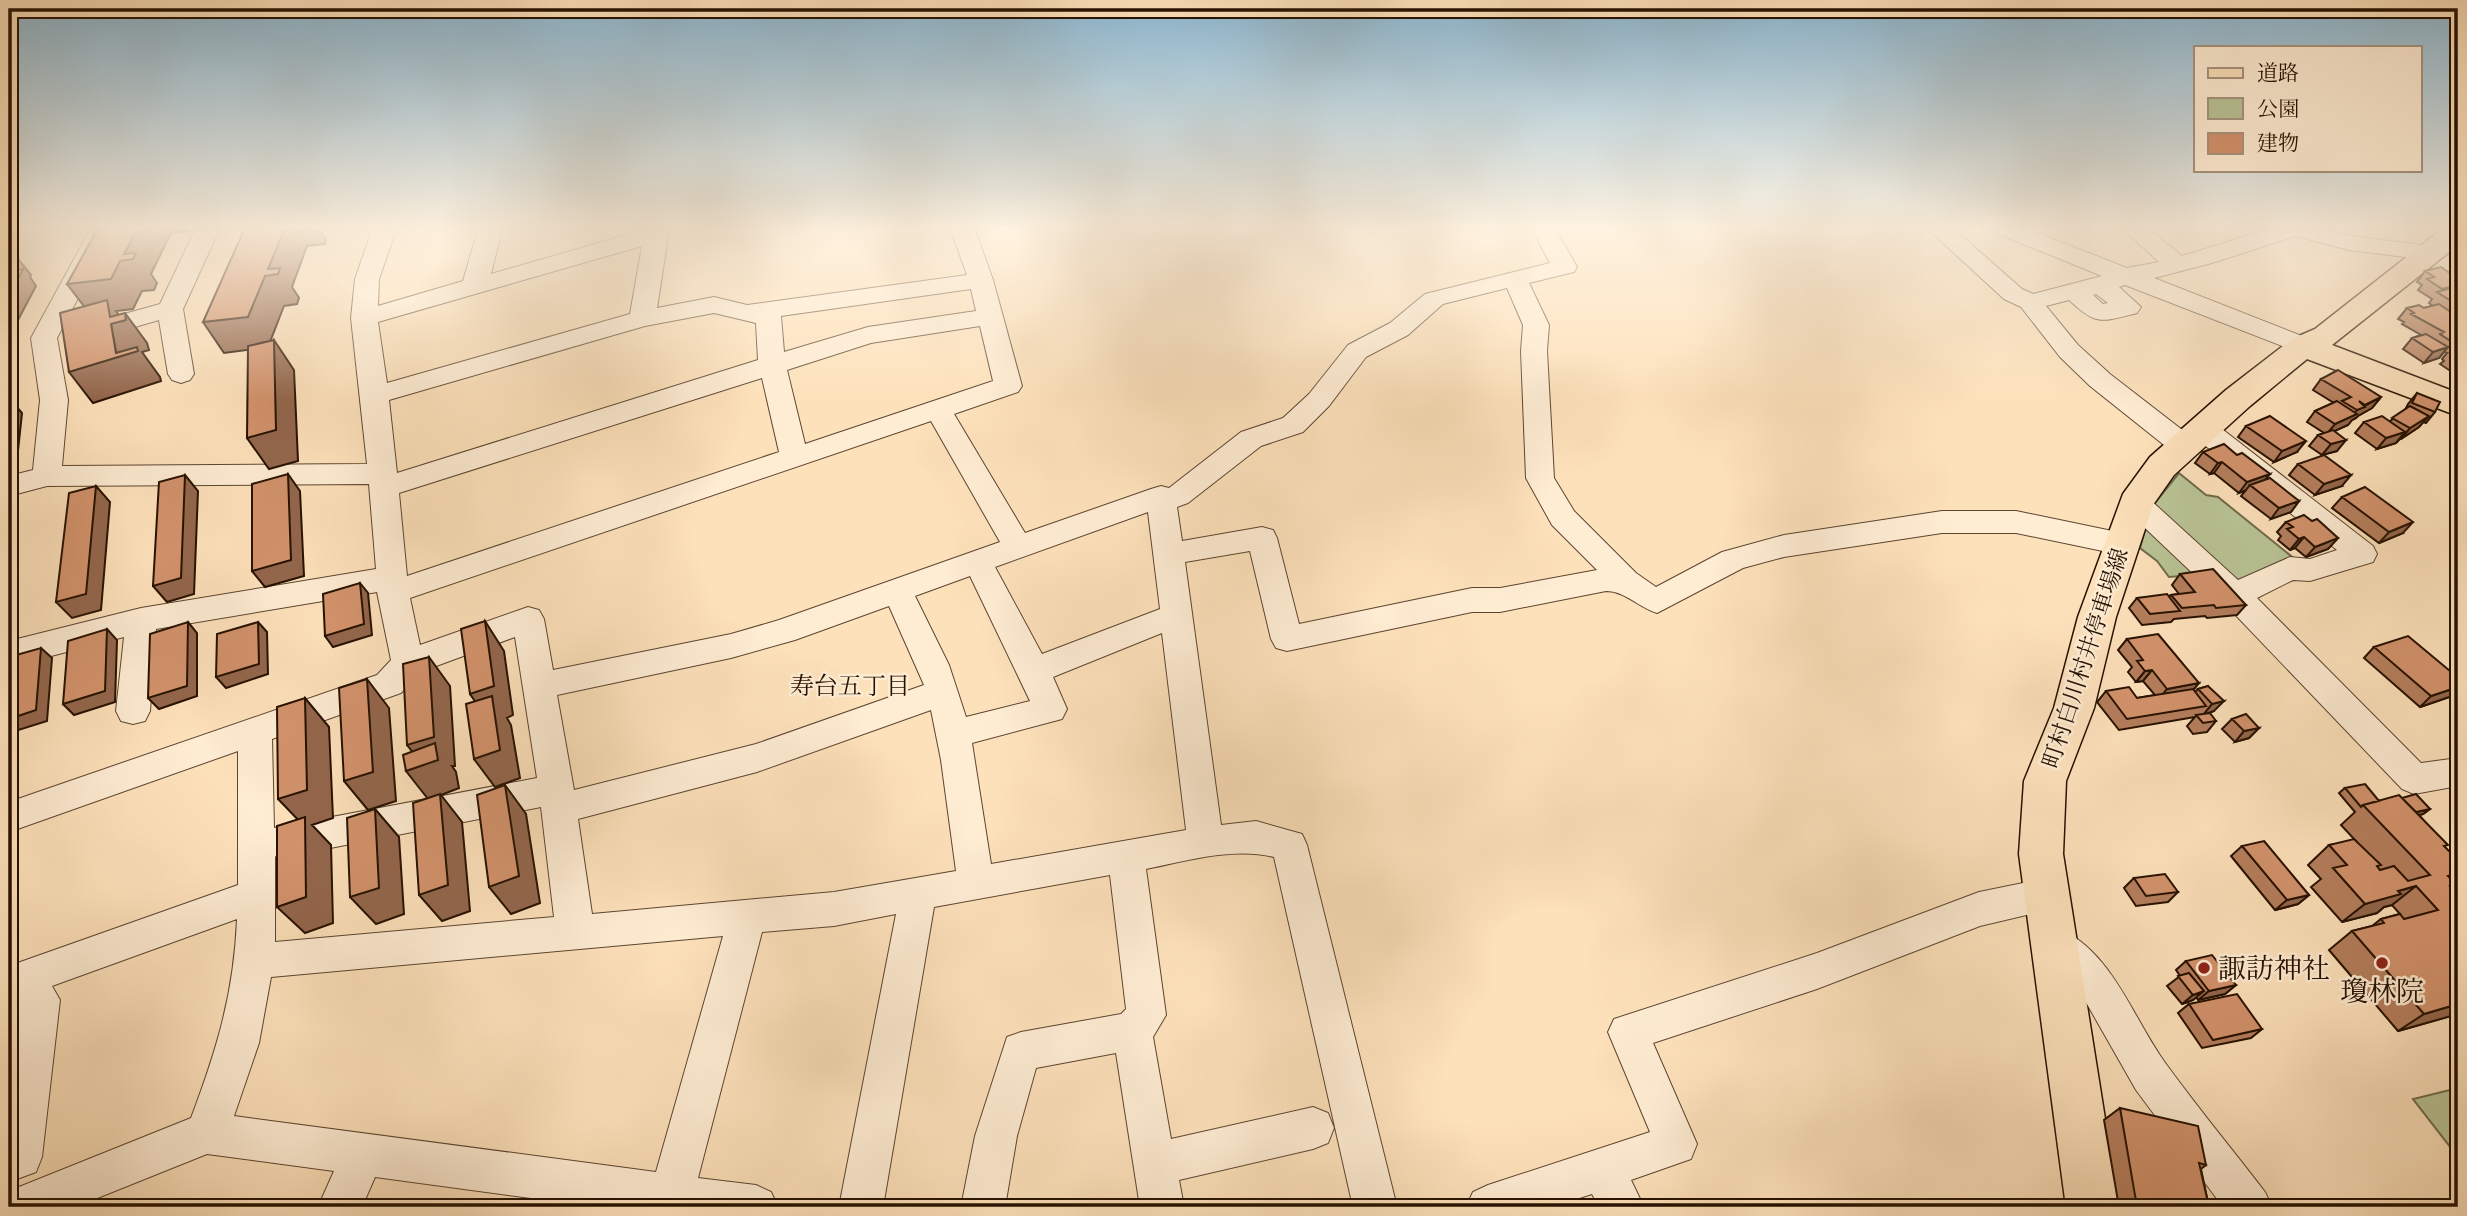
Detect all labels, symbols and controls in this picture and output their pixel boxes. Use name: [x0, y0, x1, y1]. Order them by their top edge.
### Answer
legend: [2194, 46, 2422, 172]
text: 道路: [2257, 57, 2299, 88]
text: 公園: [2257, 93, 2299, 124]
text: 建物: [2257, 127, 2299, 158]
street label: 町村白川村井停車場線: [2033, 543, 2136, 772]
district label: 寿台五丁目: [790, 668, 910, 703]
place label: 諏訪神社: [2218, 947, 2330, 988]
marker: 瓊林院: [2374, 955, 2390, 971]
marker: 諏訪神社: [2196, 960, 2212, 976]
place label: 瓊林院: [2340, 970, 2424, 1011]

